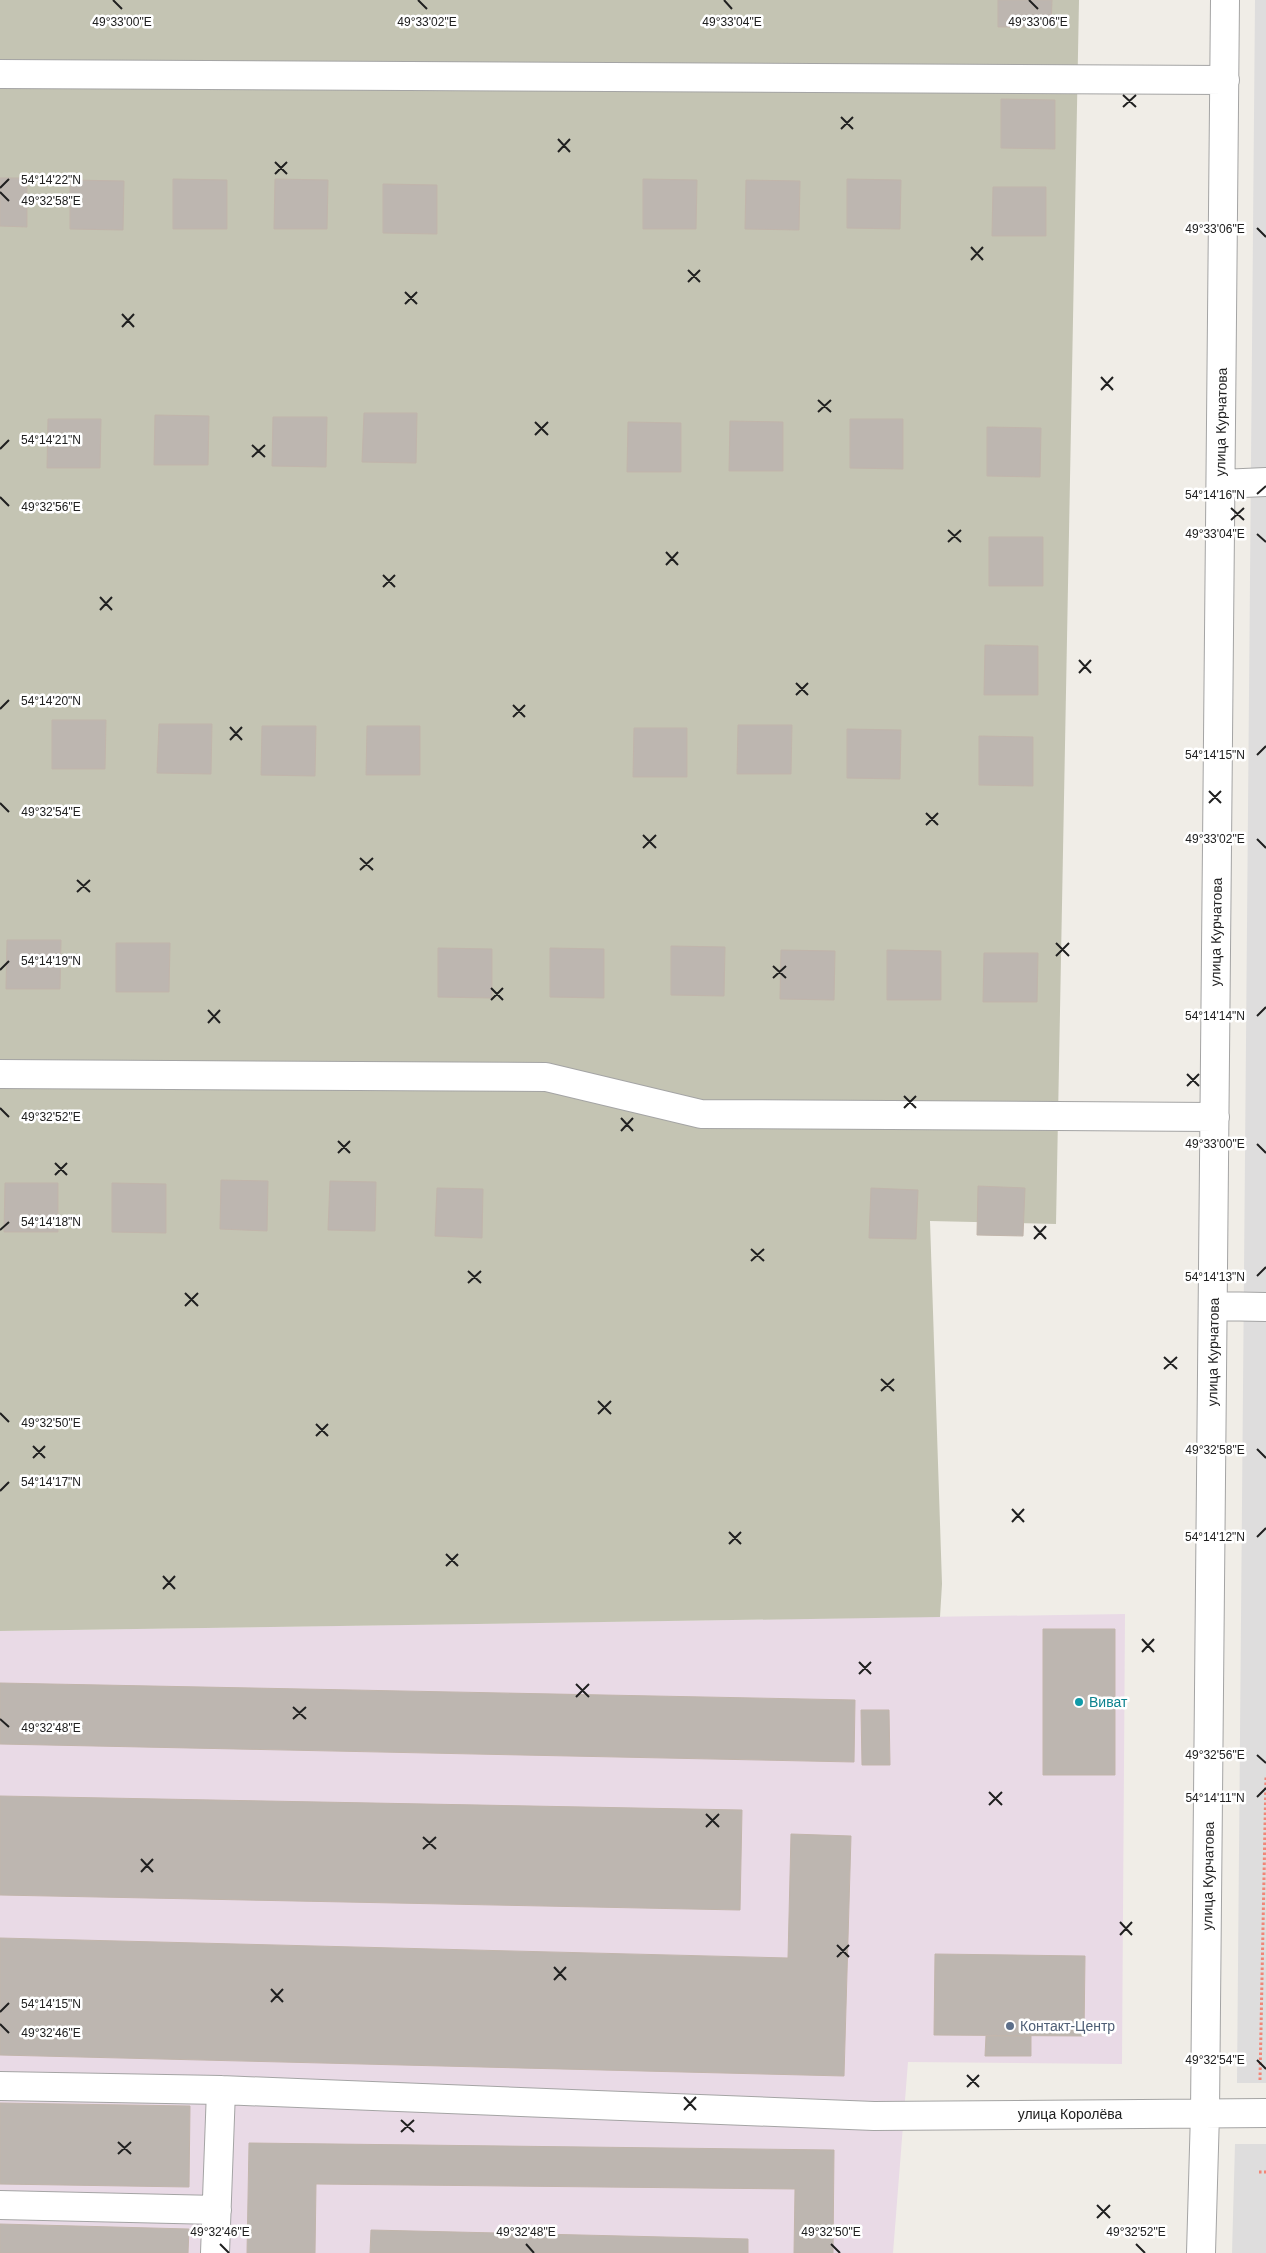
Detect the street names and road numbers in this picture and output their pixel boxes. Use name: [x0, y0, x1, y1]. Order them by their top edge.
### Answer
street label: улица Курчатова: [1212, 367, 1230, 476]
street label: улица Курчатова: [1207, 877, 1225, 986]
street label: улица Курчатова: [1204, 1297, 1222, 1406]
street label: улица Курчатова: [1199, 1821, 1217, 1930]
street label: улица Королёва: [1018, 2106, 1123, 2122]

